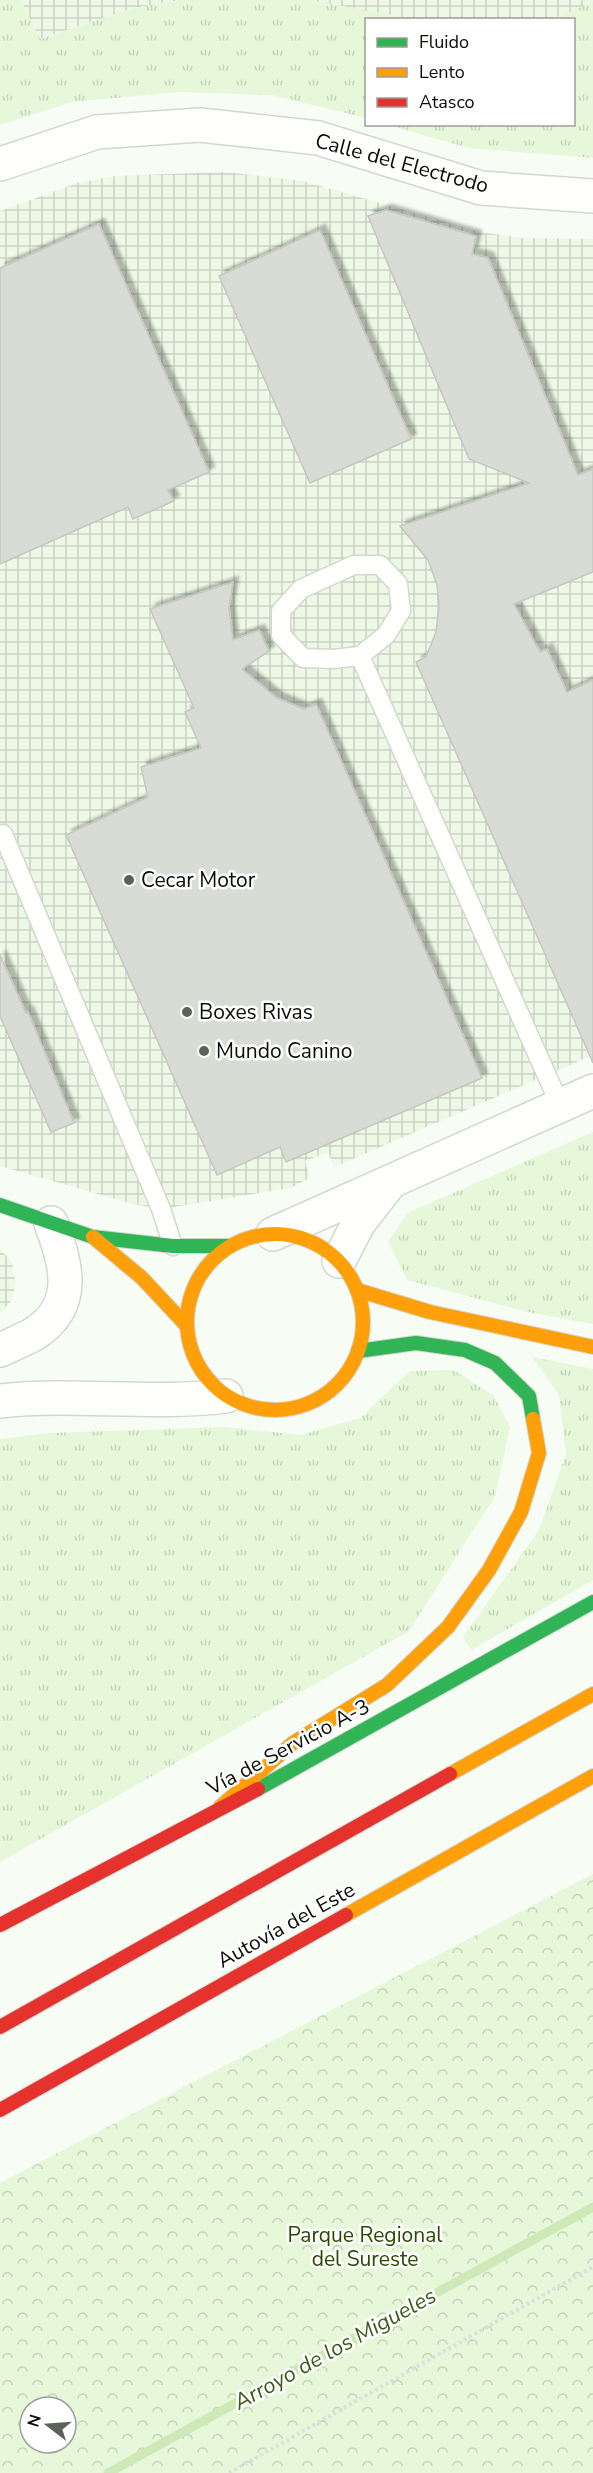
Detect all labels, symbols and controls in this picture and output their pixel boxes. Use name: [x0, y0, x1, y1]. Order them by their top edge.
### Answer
legend: [365, 18, 575, 126]
text: Fluido: [419, 30, 469, 54]
text: Lento: [419, 60, 465, 84]
text: Atasco: [419, 90, 475, 114]
street label: Calle del Electrodo: [312, 126, 492, 200]
place label: Cecar Motor: [141, 866, 256, 894]
marker: Cecar Motor: [122, 873, 136, 887]
place label: Boxes Rivas: [199, 998, 313, 1026]
marker: Boxes Rivas: [180, 1005, 194, 1019]
place label: Mundo Canino: [216, 1037, 352, 1065]
marker: Mundo Canino: [197, 1044, 211, 1058]
street label: Vía de Servicio A-3: [201, 1692, 374, 1802]
street label: Autovía del Este: [212, 1876, 360, 1974]
park label: Parque Regional del Sureste: [287, 2221, 443, 2273]
water label: Arroyo de los Migueles: [227, 2281, 442, 2418]
north arrow: [18, 2395, 78, 2455]
text: N: [22, 2412, 47, 2430]

